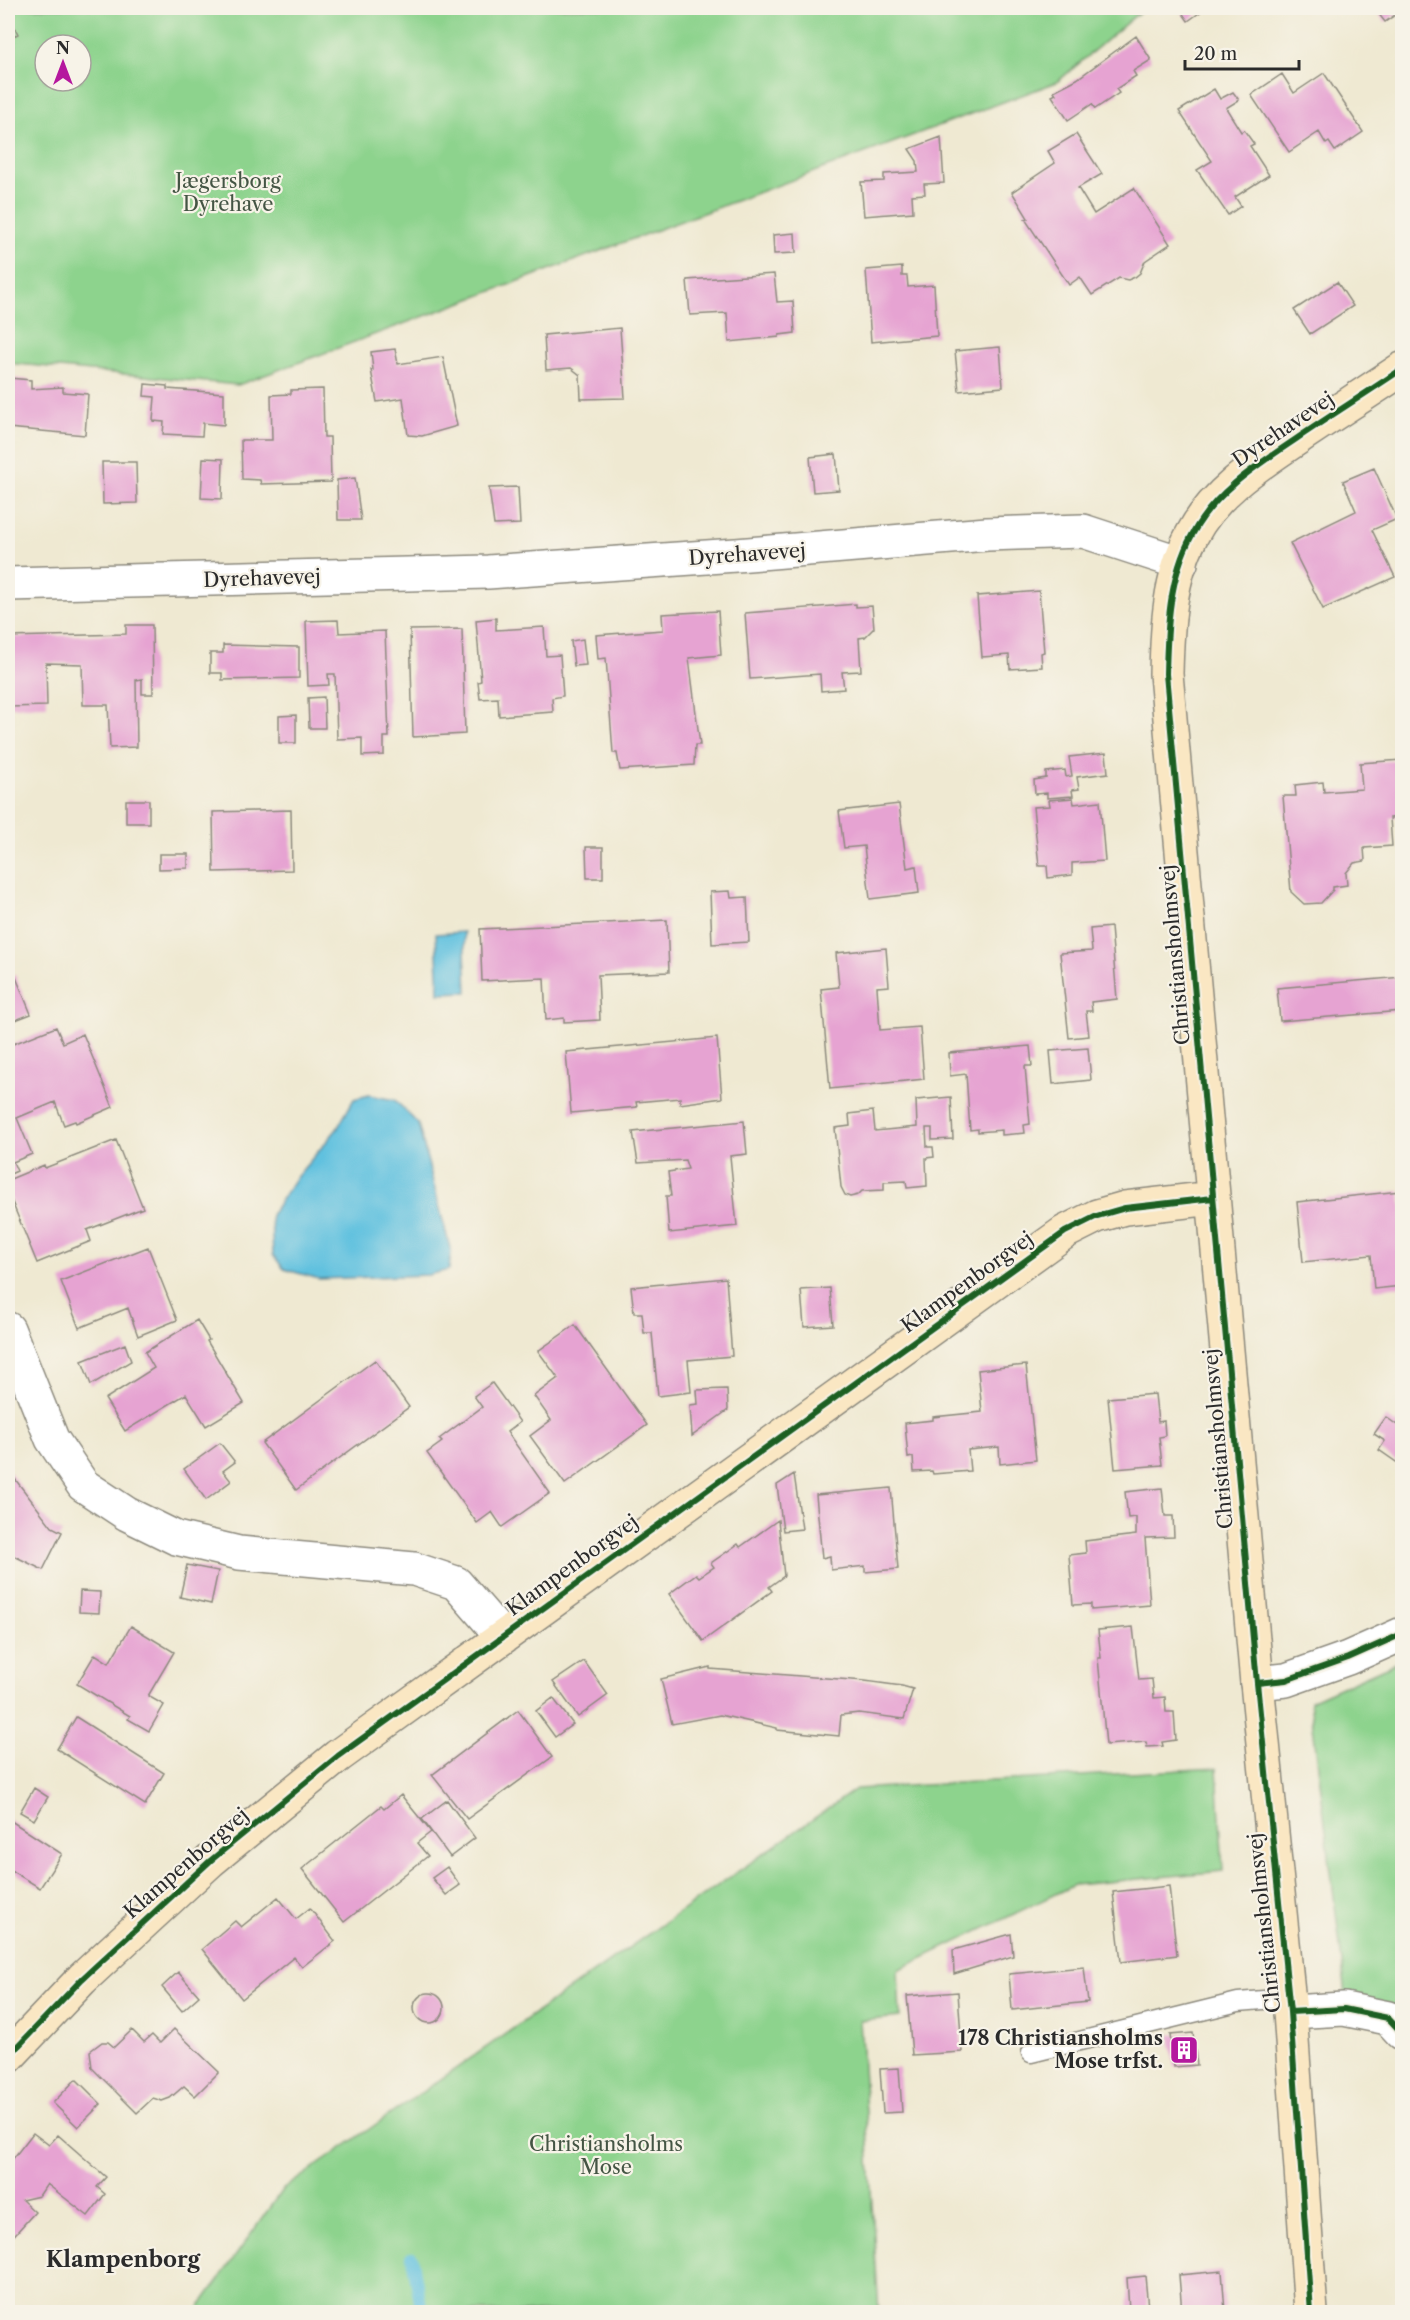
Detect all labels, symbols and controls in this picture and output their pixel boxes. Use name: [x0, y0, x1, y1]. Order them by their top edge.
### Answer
north arrow: [33, 33, 93, 93]
scale bar: [1185, 33, 1299, 71]
text: N: [56, 38, 70, 58]
text: 20 m: [1194, 43, 1238, 65]
park label: Jægersborg Dyrehave: [172, 169, 281, 216]
street label: Dyrehavevej: [1228, 386, 1338, 472]
street label: Dyrehavevej: [688, 538, 806, 570]
street label: Dyrehavevej: [203, 564, 321, 592]
street label: Christiansholmsvej: [1155, 864, 1195, 1046]
street label: Klampenborgvej: [896, 1226, 1038, 1338]
street label: Christiansholmsvej: [1198, 1348, 1238, 1530]
street label: Klampenborgvej: [501, 1509, 643, 1621]
street label: Klampenborgvej: [119, 1802, 253, 1924]
street label: Christiansholmsvej: [1243, 1832, 1285, 2014]
place label: 178 Christiansholms Mose trfst.: [958, 2026, 1163, 2073]
building icon: 178 Christiansholms Mose trfst.: [1168, 2034, 1200, 2066]
park label: Christiansholms Mose: [529, 2132, 683, 2179]
district label: Klampenborg: [46, 2246, 202, 2273]

